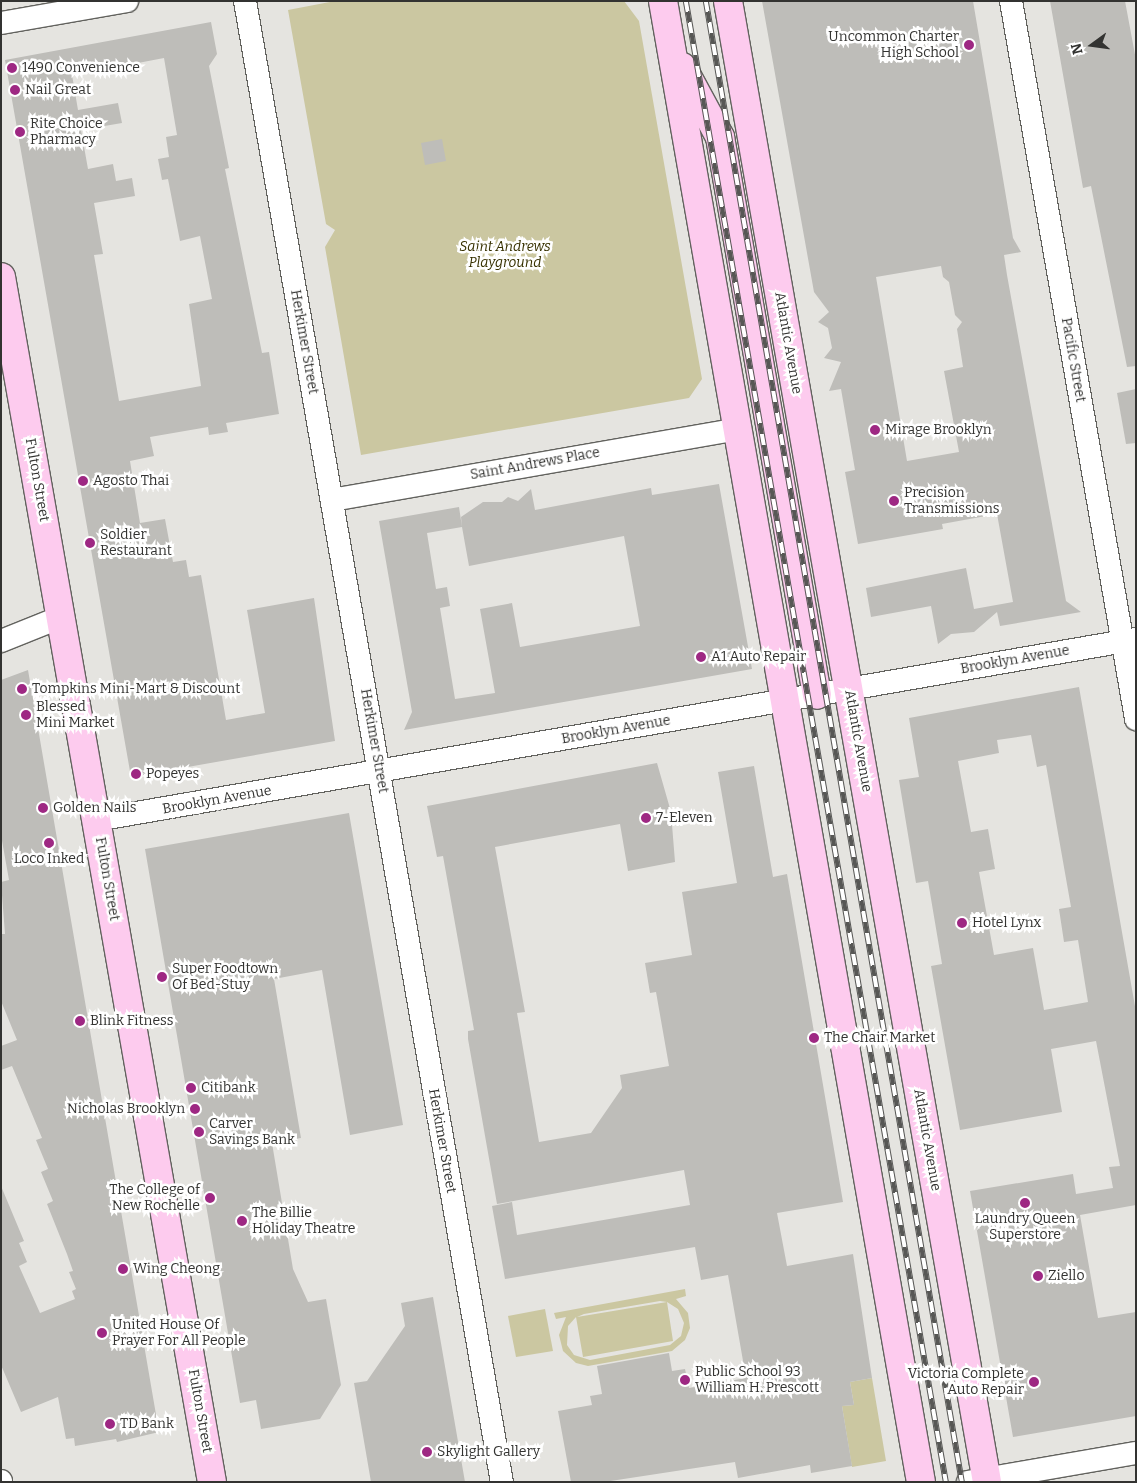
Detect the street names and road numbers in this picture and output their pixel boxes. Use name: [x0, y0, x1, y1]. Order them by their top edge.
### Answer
street label: Herkimer Street: [287, 288, 321, 396]
street label: Atlantic Avenue: [771, 291, 805, 395]
street label: Pacific Street: [1057, 316, 1089, 404]
street label: Fulton Street: [21, 437, 53, 523]
street label: Saint Andrews Place: [469, 444, 601, 484]
street label: Brooklyn Avenue: [959, 642, 1071, 678]
street label: Herkimer Street: [357, 687, 391, 795]
street label: Atlantic Avenue: [841, 689, 875, 793]
street label: Brooklyn Avenue: [560, 712, 672, 748]
street label: Brooklyn Avenue: [161, 782, 273, 818]
street label: Fulton Street: [91, 836, 123, 922]
street label: Herkimer Street: [425, 1087, 459, 1195]
street label: Atlantic Avenue: [910, 1088, 944, 1192]
street label: Fulton Street: [184, 1368, 216, 1454]

